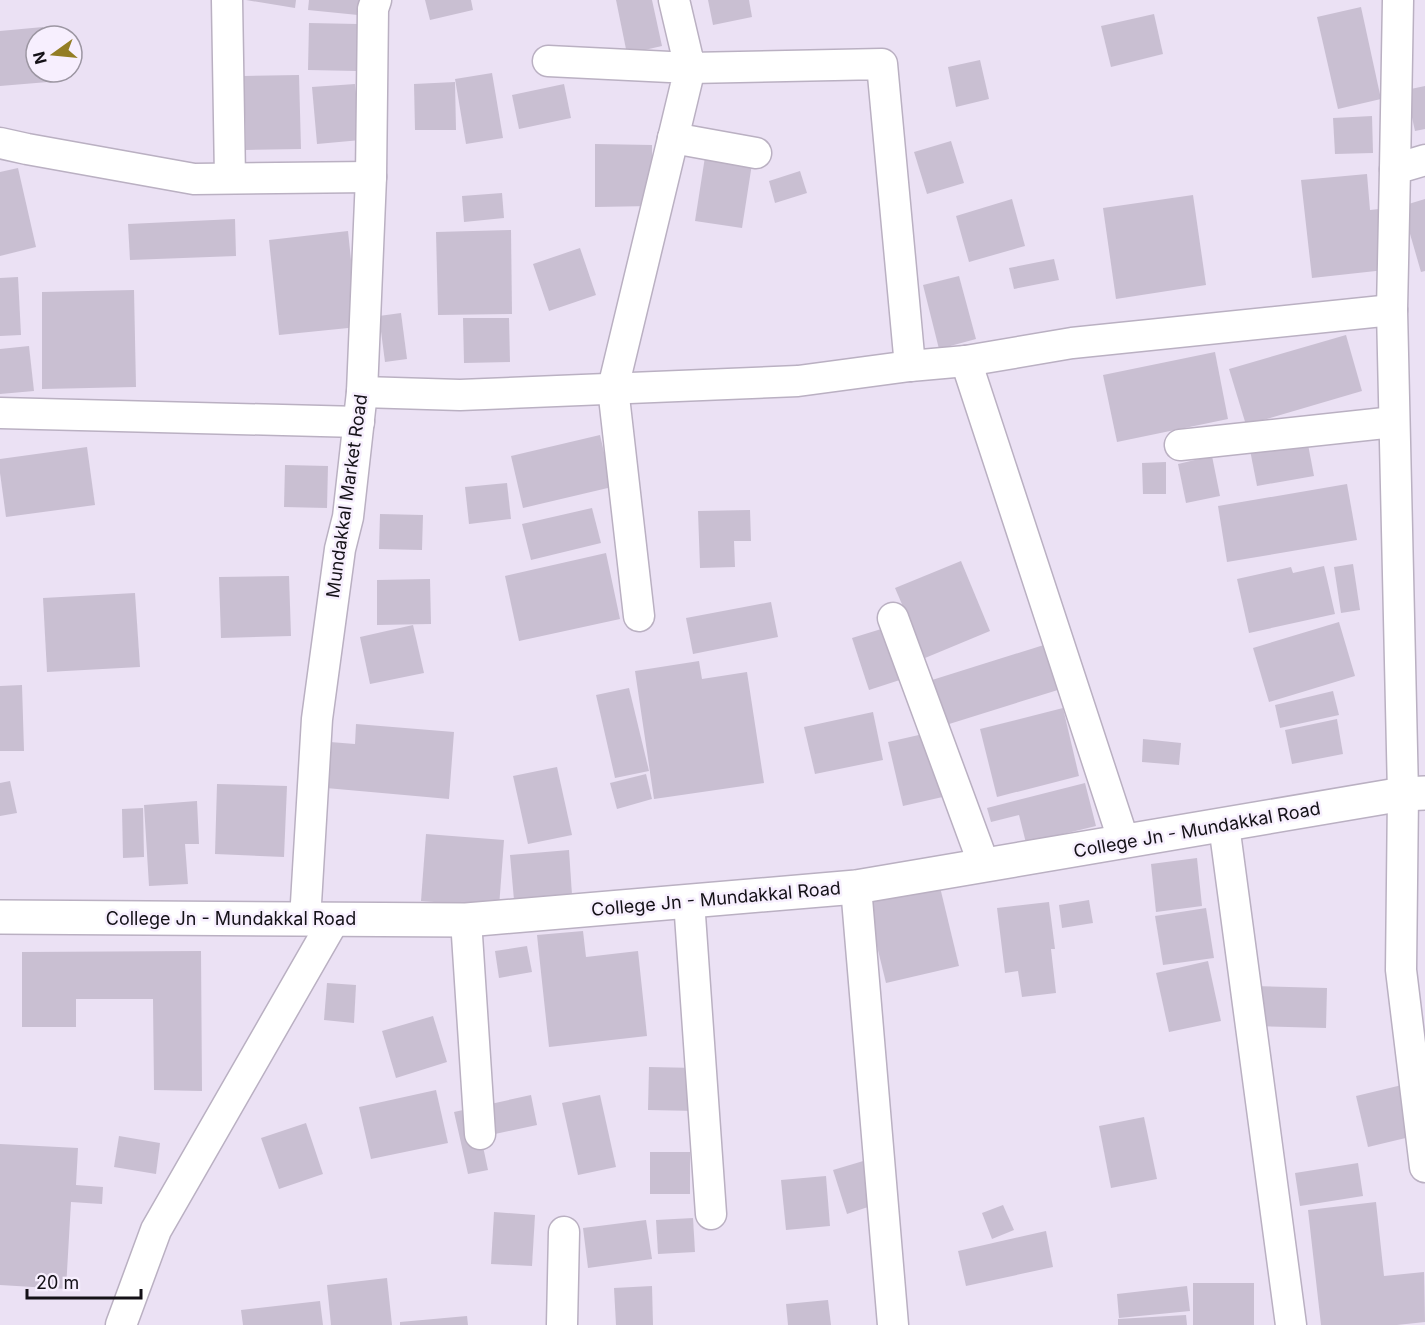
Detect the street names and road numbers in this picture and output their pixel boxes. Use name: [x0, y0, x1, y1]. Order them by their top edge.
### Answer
street label: Mundakkal Market Road: [322, 393, 371, 599]
street label: College Jn - Mundakkal Road: [1072, 797, 1322, 862]
street label: College Jn - Mundakkal Road: [590, 877, 842, 920]
street label: College Jn - Mundakkal Road: [106, 908, 356, 929]

